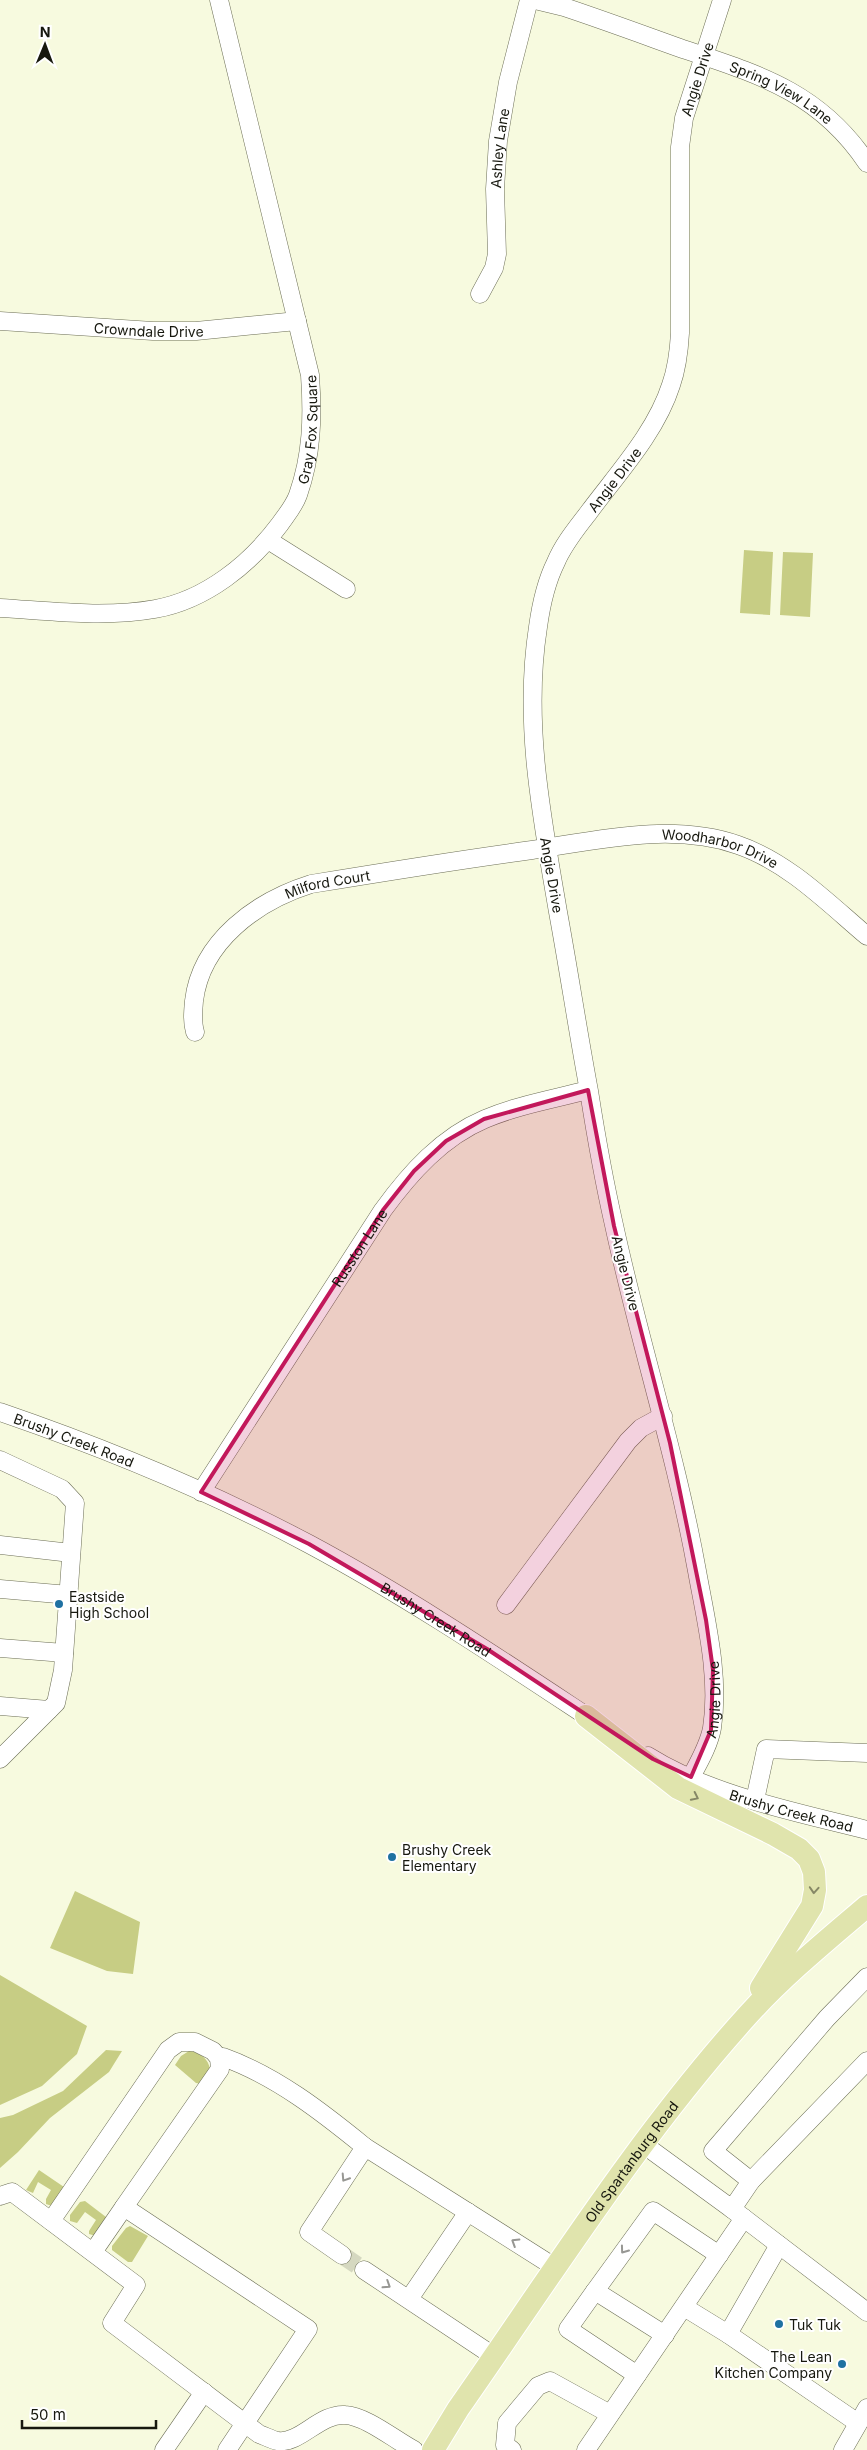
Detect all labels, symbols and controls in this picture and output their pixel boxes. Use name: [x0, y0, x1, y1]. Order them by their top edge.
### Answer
north arrow: [20, 20, 70, 70]
text: N: [40, 23, 51, 40]
street label: Angie Drive: [677, 40, 716, 118]
street label: Spring View Lane: [727, 57, 837, 127]
street label: Ashley Lane: [487, 107, 512, 189]
street label: Crowndale Drive: [93, 319, 204, 340]
street label: Gray Fox Square: [294, 375, 320, 486]
street label: Angie Drive: [584, 444, 644, 515]
street label: Woodharbor Drive: [662, 825, 782, 871]
street label: Angie Drive: [537, 836, 567, 914]
street label: Milford Court: [282, 866, 372, 902]
street label: Russton Lane: [327, 1205, 390, 1290]
street label: Angie Drive: [608, 1234, 644, 1312]
street label: Brushy Creek Road: [12, 1409, 137, 1470]
street label: Brushy Creek Road: [378, 1578, 495, 1660]
place label: Eastside High School: [69, 1588, 149, 1621]
marker: Eastside High School: [53, 1598, 65, 1610]
street label: Angie Drive: [702, 1660, 723, 1740]
street label: Brushy Creek Road: [728, 1785, 855, 1835]
one-way arrow: [690, 1791, 699, 1801]
place label: Brushy Creek Elementary: [402, 1841, 492, 1874]
marker: Brushy Creek Elementary: [386, 1851, 398, 1863]
one-way arrow: [809, 1887, 820, 1895]
street label: Old Spartanburg Road: [581, 2097, 681, 2226]
one-way arrow: [341, 2173, 351, 2182]
one-way arrow: [511, 2239, 520, 2249]
one-way arrow: [621, 2244, 630, 2254]
one-way arrow: [381, 2279, 390, 2288]
place label: Tuk Tuk: [789, 2316, 841, 2333]
marker: Tuk Tuk: [773, 2318, 785, 2330]
place label: The Lean Kitchen Company: [715, 2348, 832, 2381]
marker: The Lean Kitchen Company: [836, 2358, 848, 2370]
scale bar: [22, 2398, 156, 2430]
text: 50 m: [30, 2405, 66, 2424]

